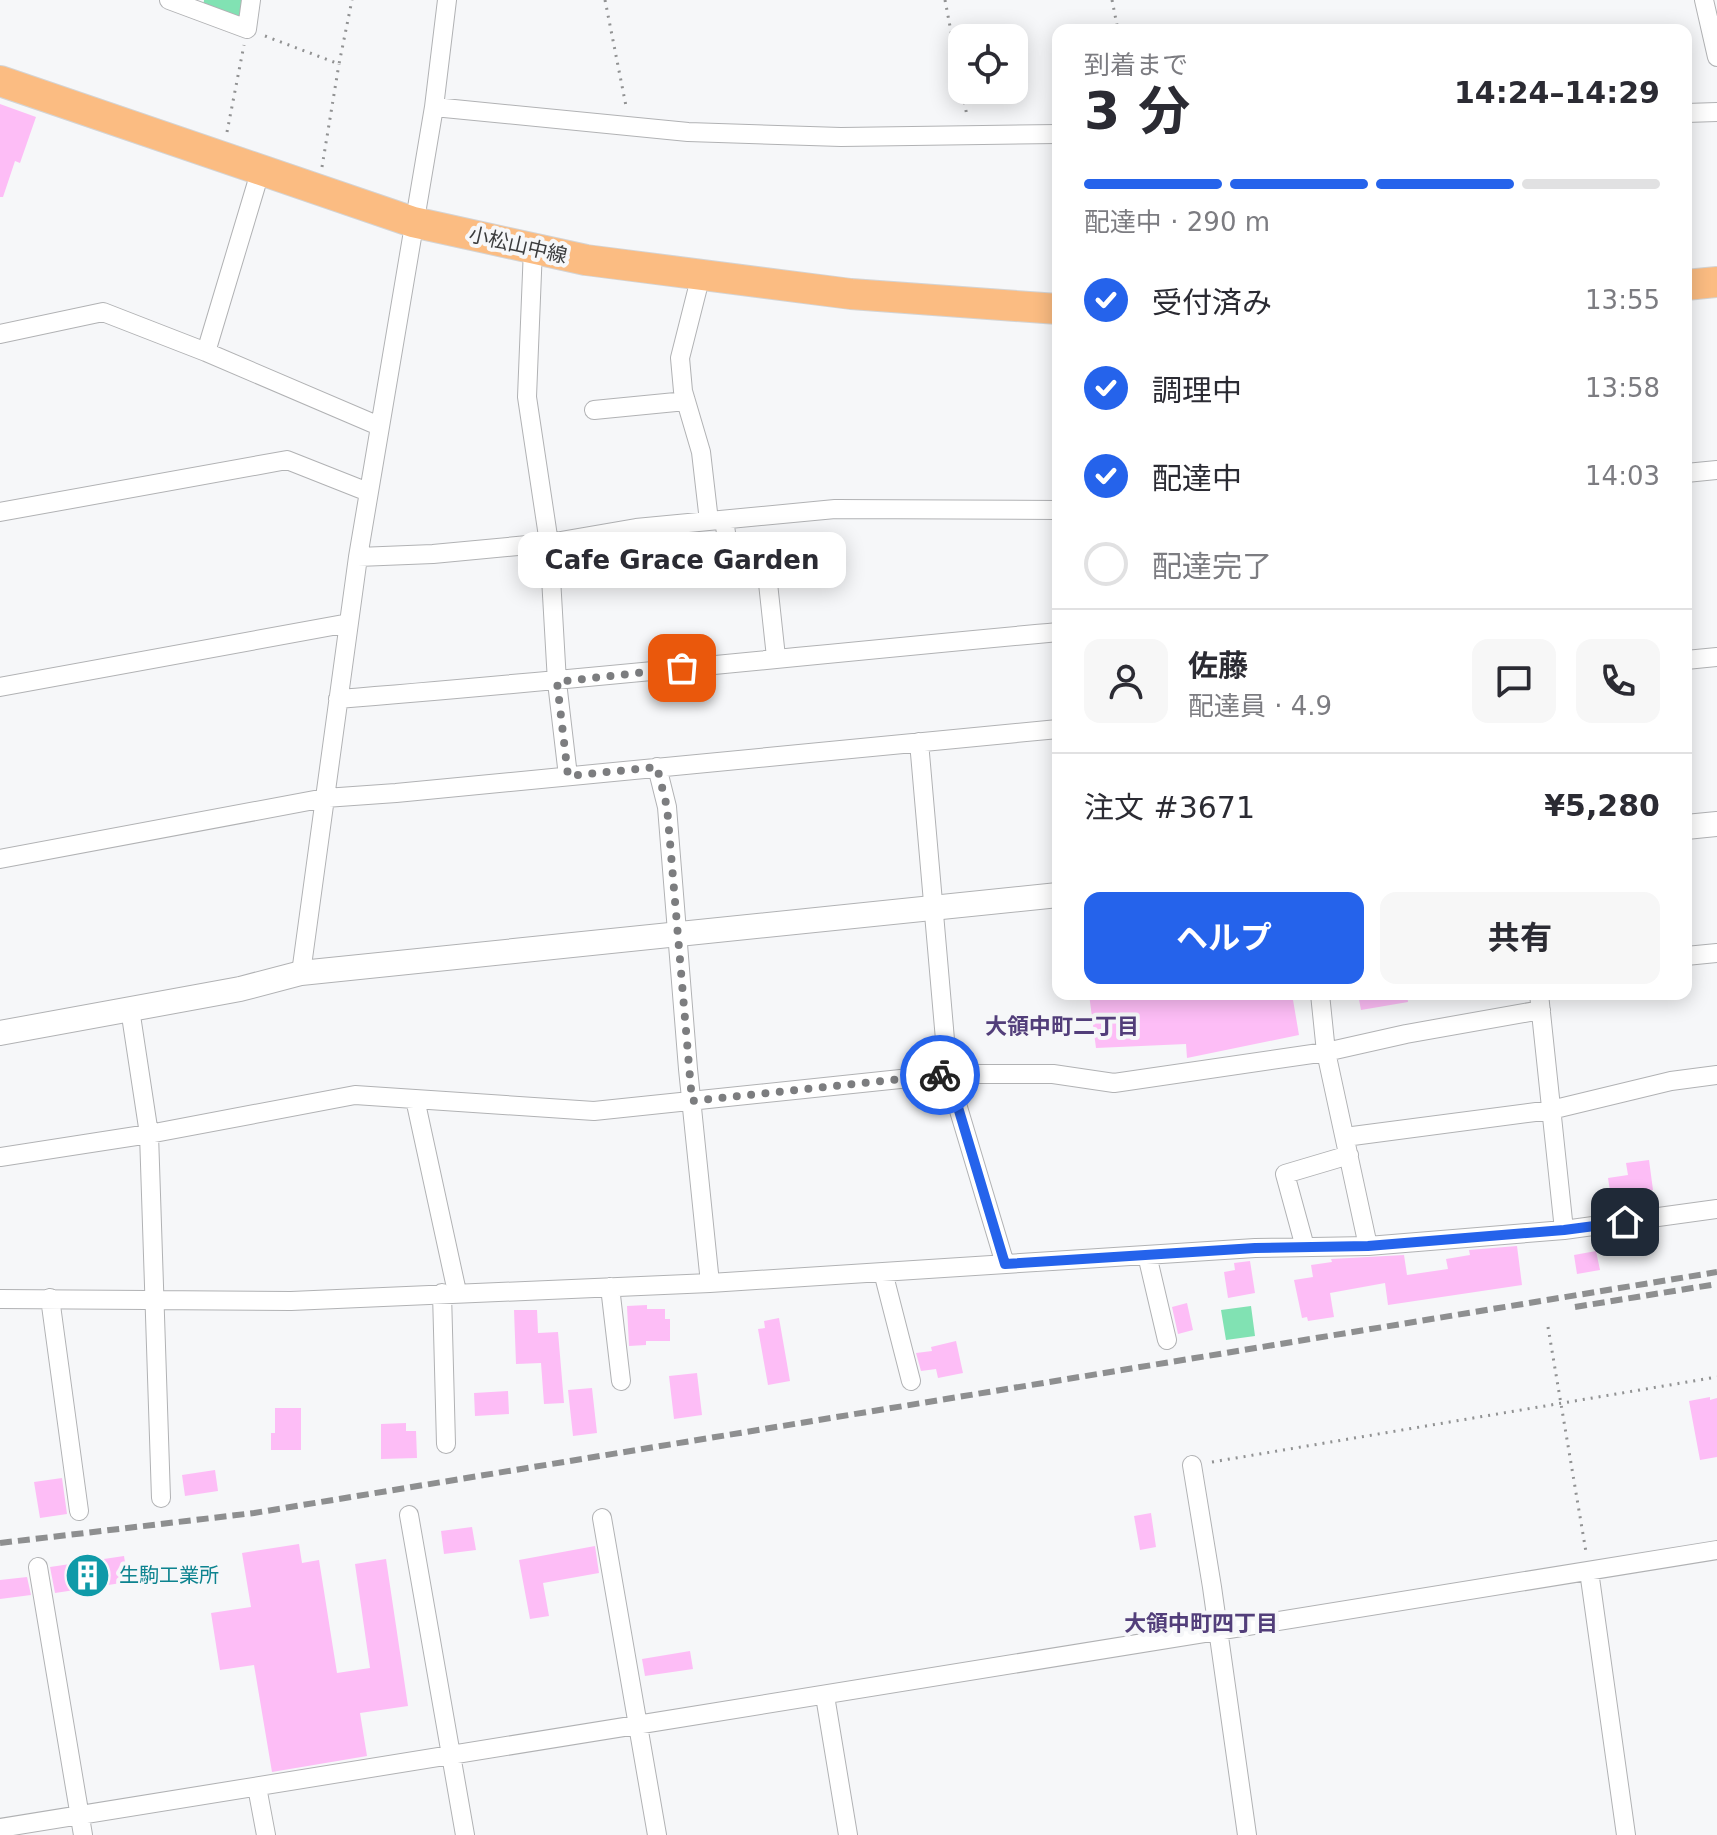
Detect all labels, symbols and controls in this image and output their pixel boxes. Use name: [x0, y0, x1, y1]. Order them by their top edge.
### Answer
map controls: [948, 24, 1028, 104]
button: locate: [948, 24, 1028, 104]
text: 到着まで: [1084, 50, 1188, 80]
text: 14:24–14:29: [1454, 75, 1660, 110]
text: 3 分: [1084, 81, 1190, 141]
text: 配達中 · 290 m: [1084, 207, 1270, 237]
street label: 小松山中線: [467, 222, 569, 268]
icon: check: [1084, 278, 1128, 322]
text: 受付済み: [1152, 285, 1272, 320]
text: 13:55: [1585, 285, 1660, 315]
icon: check: [1084, 366, 1128, 410]
text: 調理中: [1152, 373, 1242, 408]
text: 13:58: [1585, 373, 1660, 403]
icon: check: [1084, 454, 1128, 498]
text: 配達中: [1152, 461, 1242, 496]
text: 14:03: [1585, 461, 1660, 491]
callout: Cafe Grace Garden: [518, 532, 846, 588]
text: Cafe Grace Garden: [545, 545, 819, 575]
text: 配達完了: [1152, 549, 1272, 584]
pin: [648, 634, 716, 702]
button: person: [1084, 639, 1168, 723]
button: chat: [1472, 639, 1556, 723]
button: phone: [1576, 639, 1660, 723]
icon: bag: [660, 646, 704, 690]
text: 佐藤: [1188, 648, 1248, 683]
text: 配達員 · 4.9: [1188, 691, 1332, 721]
text: ¥5,280: [1544, 788, 1660, 823]
text: 注文 #3671: [1084, 790, 1255, 825]
button: ヘルプ: [1084, 892, 1364, 984]
button: 共有: [1380, 892, 1660, 984]
district label: 大領中町二丁目: [985, 1014, 1139, 1039]
courier: [900, 1035, 980, 1115]
icon: bike: [918, 1053, 962, 1097]
pin: [1591, 1188, 1659, 1256]
icon: home: [1603, 1200, 1647, 1244]
building icon: 生駒工業所: [64, 1551, 112, 1599]
place label: 生駒工業所: [119, 1563, 219, 1587]
district label: 大領中町四丁目: [1124, 1611, 1278, 1636]

